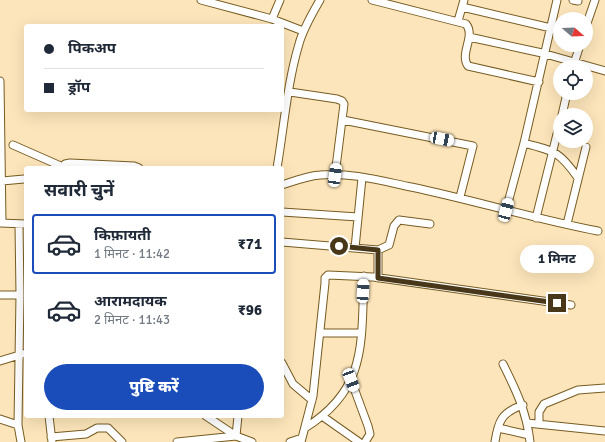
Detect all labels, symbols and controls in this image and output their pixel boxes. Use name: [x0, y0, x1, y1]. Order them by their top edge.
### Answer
north arrow: [553, 12, 593, 52]
map controls: [553, 12, 593, 148]
text: पिकअप: [68, 39, 116, 57]
button: locate: [553, 60, 593, 100]
text: ड्रॉप: [68, 78, 90, 96]
button: layers: [553, 108, 593, 148]
car: [429, 131, 455, 147]
car: [327, 162, 343, 188]
text: सवारी चुनें: [44, 179, 114, 201]
car: [497, 197, 515, 223]
icon: car: [46, 226, 82, 262]
text: किफ़ायती: [94, 226, 151, 244]
text: ₹71: [238, 235, 262, 253]
route start: [330, 237, 348, 255]
callout: 1 मिनट: [520, 245, 594, 273]
text: 1 मिनट · 11:42: [94, 246, 170, 262]
text: 1 मिनट: [538, 251, 576, 267]
car: [356, 279, 370, 303]
icon: car: [46, 292, 82, 328]
text: आरामदायक: [94, 292, 167, 310]
route end: [548, 294, 566, 312]
text: ₹96: [238, 301, 262, 319]
text: 2 मिनट · 11:43: [94, 312, 170, 328]
button: पुष्टि करें: [44, 364, 264, 410]
car: [341, 367, 361, 393]

